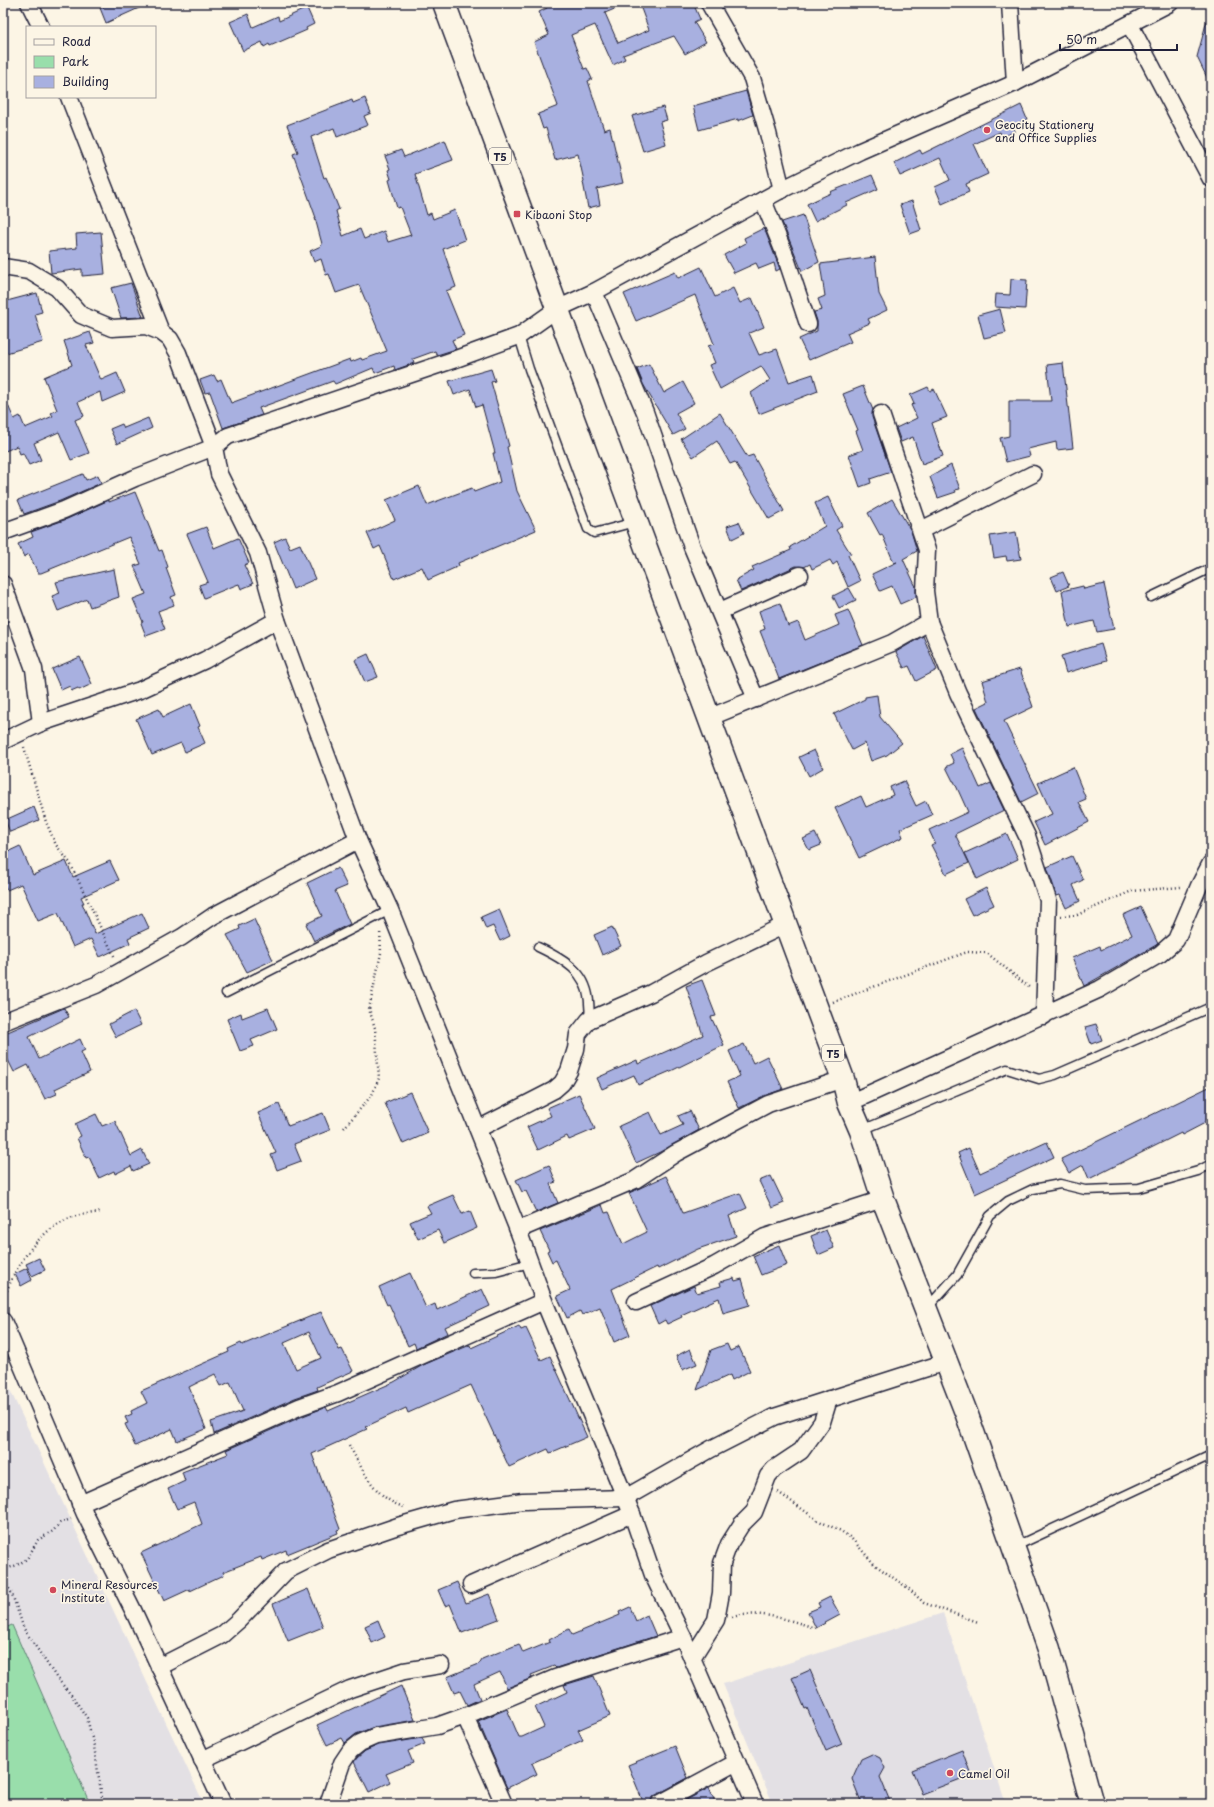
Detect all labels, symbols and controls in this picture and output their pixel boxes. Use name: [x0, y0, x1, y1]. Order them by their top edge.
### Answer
legend: [26, 26, 156, 98]
scale bar: [1060, 26, 1177, 52]
text: 50 m: [1066, 30, 1097, 48]
text: Road: [62, 32, 91, 50]
text: Park: [62, 52, 89, 70]
text: Building: [62, 72, 109, 90]
place label: Geocity Stationery and Office Supplies: [995, 116, 1097, 146]
marker: Geocity Stationery and Office Supplies: [982, 125, 992, 135]
road number: T5: [489, 148, 511, 164]
place label: Kibaoni Stop: [525, 206, 592, 223]
marker: Kibaoni Stop: [512, 209, 522, 219]
road number: T5: [822, 1045, 844, 1061]
place label: Mineral Resources Institute: [61, 1576, 157, 1606]
marker: Mineral Resources Institute: [48, 1585, 58, 1595]
place label: Camel Oil: [958, 1765, 1010, 1782]
marker: Camel Oil: [945, 1768, 955, 1778]

